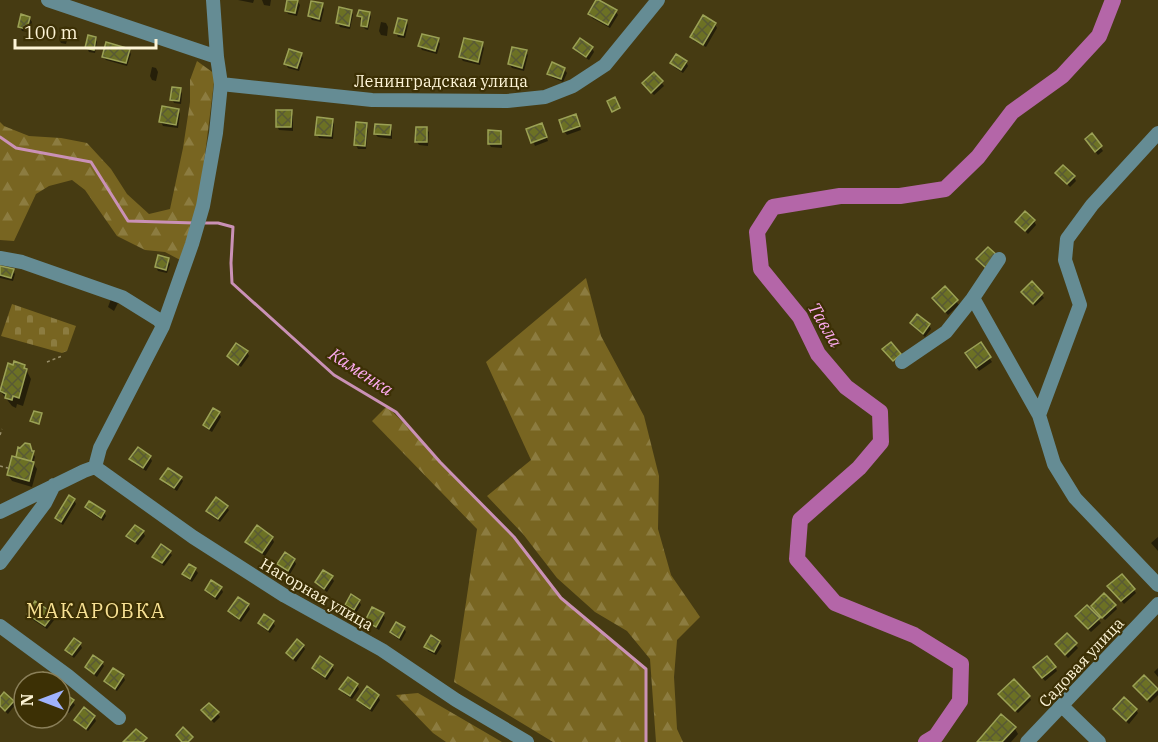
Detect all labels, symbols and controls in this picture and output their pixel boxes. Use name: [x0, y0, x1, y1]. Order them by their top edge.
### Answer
scale bar: [15, 12, 156, 50]
text: 100 m: [24, 21, 78, 44]
street label: Ленинградская улица: [354, 71, 528, 91]
water label: Тавла: [803, 298, 848, 352]
water label: Каменка: [324, 342, 398, 401]
street label: Нагорная улица: [257, 553, 377, 635]
district label: МАКАРОВКА: [26, 597, 166, 624]
street label: Садовая улица: [1034, 613, 1128, 711]
north arrow: [12, 670, 72, 730]
text: N: [17, 694, 37, 706]

